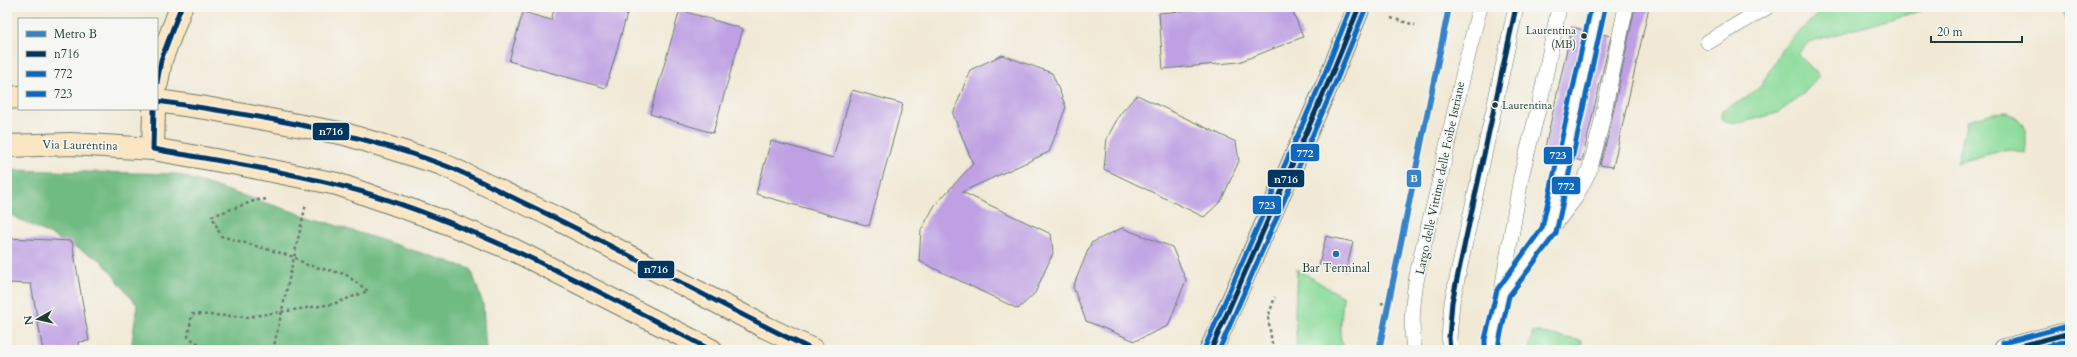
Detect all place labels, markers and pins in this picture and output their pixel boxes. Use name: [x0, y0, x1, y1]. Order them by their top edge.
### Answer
place label: Laurentina (MB): [1526, 23, 1576, 52]
marker: Laurentina (MB): [1579, 31, 1589, 41]
place label: Laurentina: [1502, 98, 1553, 113]
marker: Laurentina: [1490, 100, 1500, 110]
marker: Bar Terminal: [1331, 249, 1341, 259]
place label: Bar Terminal: [1302, 260, 1370, 276]

